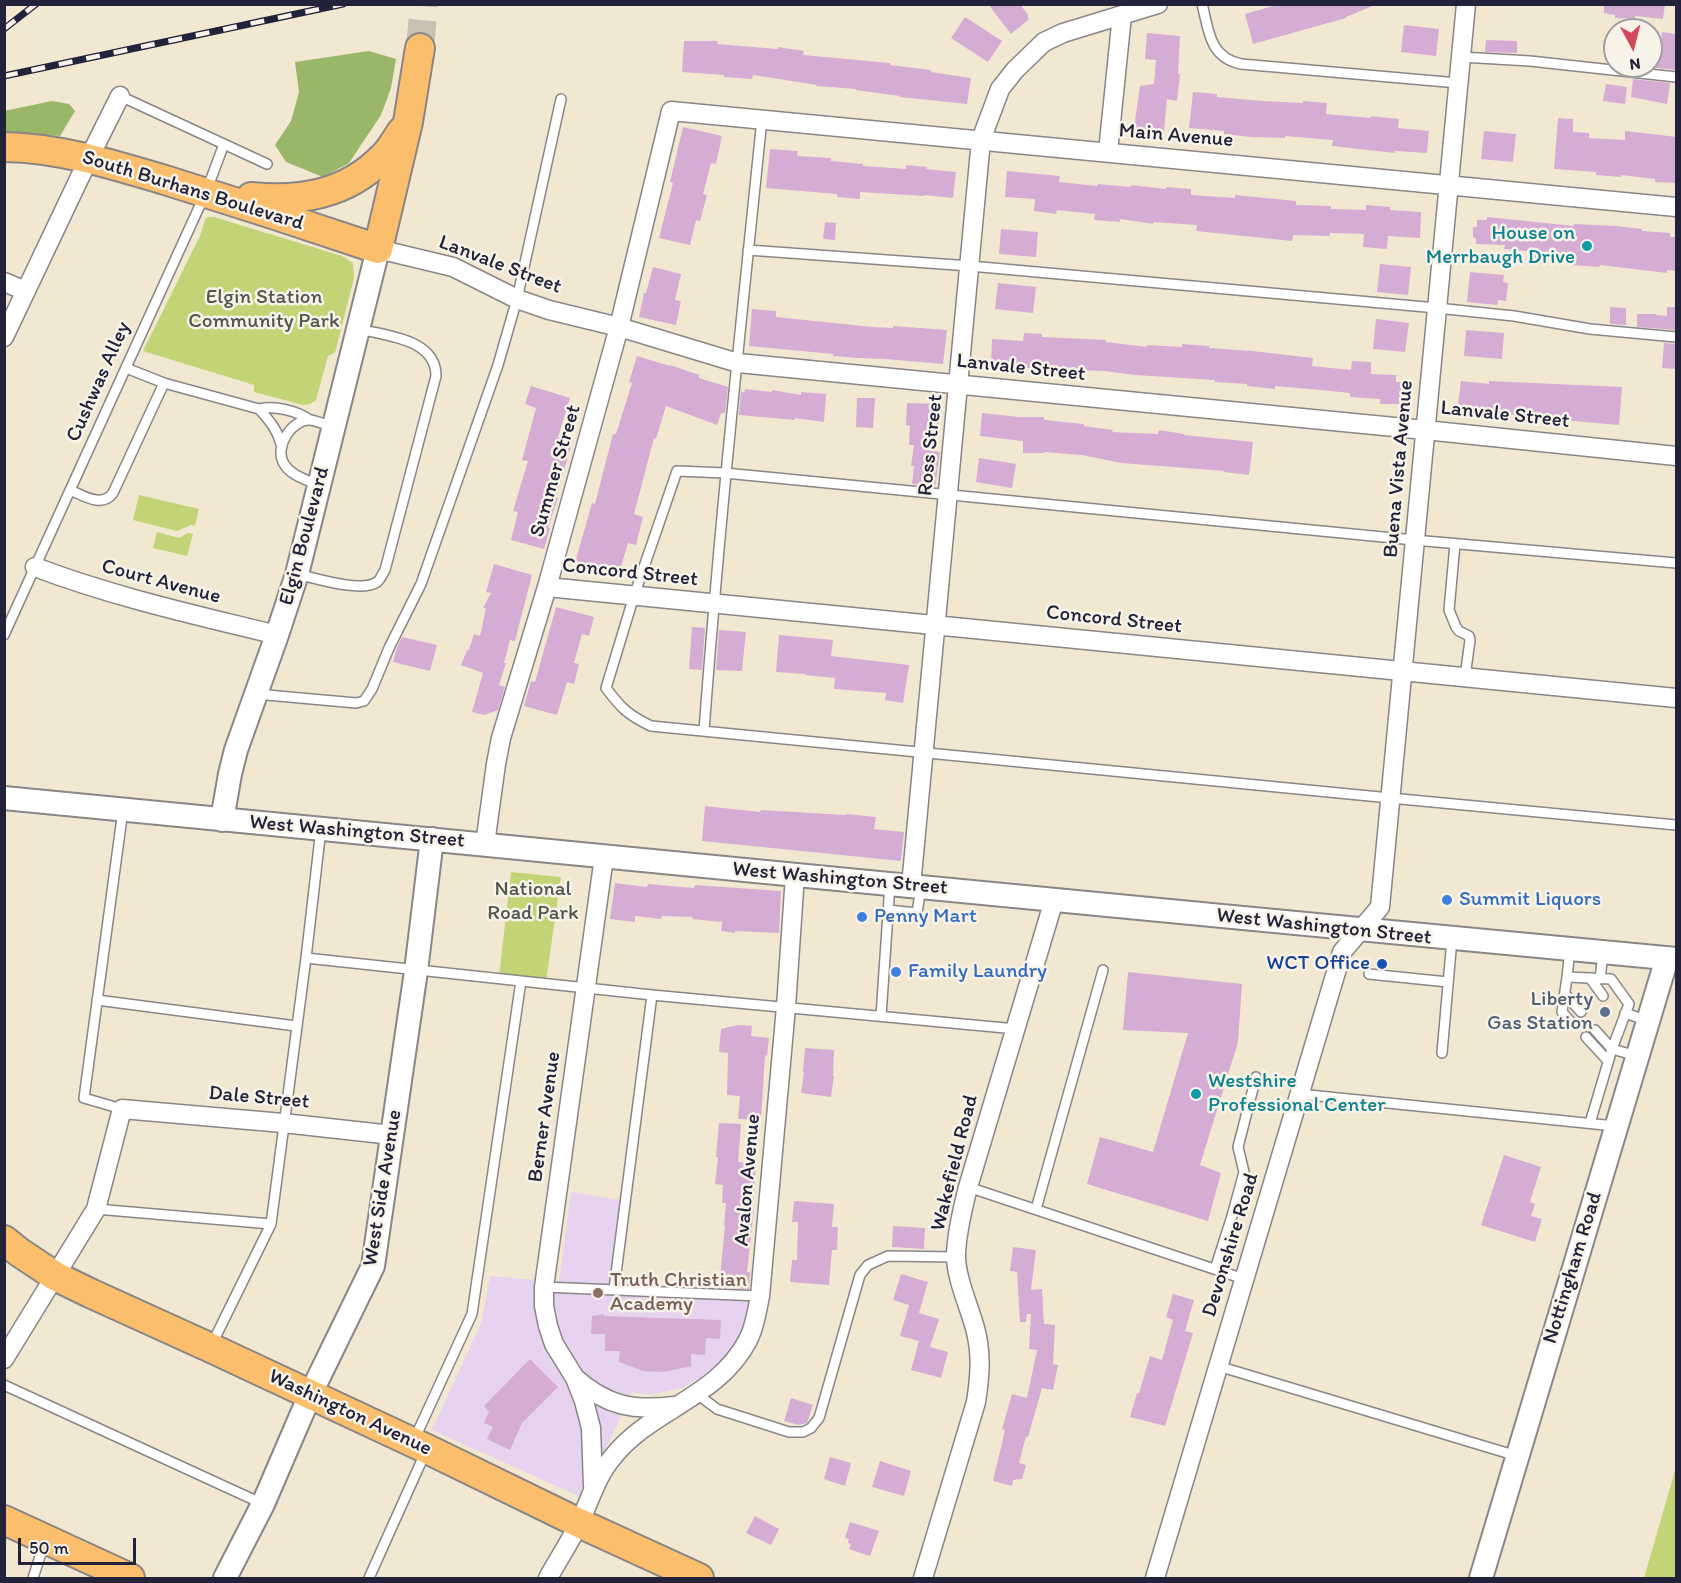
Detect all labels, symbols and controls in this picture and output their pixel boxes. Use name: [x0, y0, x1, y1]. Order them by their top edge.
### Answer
north arrow: [1603, 18, 1663, 78]
text: N: [1628, 54, 1642, 74]
street label: Main Avenue: [1118, 118, 1234, 154]
street label: South Burhans Boulevard: [79, 145, 307, 237]
place label: House on Merrbaugh Drive: [1426, 221, 1575, 271]
street label: Lanvale Street: [435, 230, 565, 300]
marker: House on Merrbaugh Drive: [1580, 239, 1594, 253]
park label: Elgin Station Community Park: [188, 285, 340, 335]
street label: Cushwas Alley: [61, 318, 137, 446]
street label: Lanvale Street: [955, 349, 1087, 387]
street label: Buena Vista Avenue: [1379, 379, 1419, 559]
street label: Ross Street: [913, 393, 949, 497]
street label: Lanvale Street: [1439, 396, 1571, 434]
street label: Summer Street: [525, 402, 587, 540]
street label: Elgin Boulevard: [274, 464, 336, 608]
street label: Concord Street: [561, 553, 699, 593]
street label: Court Avenue: [99, 554, 223, 610]
street label: Concord Street: [1045, 600, 1183, 640]
street label: West Washington Street: [248, 810, 466, 854]
street label: West Washington Street: [731, 857, 949, 901]
park label: National Road Park: [487, 877, 579, 927]
place label: Summit Liquors: [1459, 887, 1601, 913]
marker: Summit Liquors: [1440, 893, 1454, 907]
street label: West Washington Street: [1215, 903, 1433, 951]
place label: Penny Mart: [874, 904, 977, 930]
marker: Penny Mart: [855, 910, 869, 924]
place label: WCT Office: [1266, 951, 1370, 977]
marker: WCT Office: [1375, 957, 1389, 971]
place label: Family Laundry: [908, 959, 1047, 985]
marker: Family Laundry: [889, 965, 903, 979]
place label: Liberty Gas Station: [1487, 987, 1593, 1037]
marker: Liberty Gas Station: [1598, 1005, 1612, 1019]
street label: Berner Avenue: [523, 1050, 567, 1184]
place label: Westshire Professional Center: [1208, 1069, 1386, 1119]
street label: Dale Street: [208, 1081, 310, 1115]
marker: Westshire Professional Center: [1189, 1087, 1203, 1101]
street label: Wakefield Road: [926, 1092, 984, 1234]
street label: West Side Avenue: [358, 1108, 408, 1268]
street label: Avalon Avenue: [730, 1113, 766, 1247]
street label: Devonshire Road: [1197, 1170, 1265, 1320]
street label: Nottingham Road: [1538, 1189, 1608, 1347]
place label: Truth Christian Academy: [610, 1268, 747, 1318]
marker: Truth Christian Academy: [591, 1286, 605, 1300]
street label: Washington Avenue: [264, 1364, 436, 1462]
scale bar: [21, 1526, 140, 1564]
text: 50 m: [29, 1537, 69, 1559]

